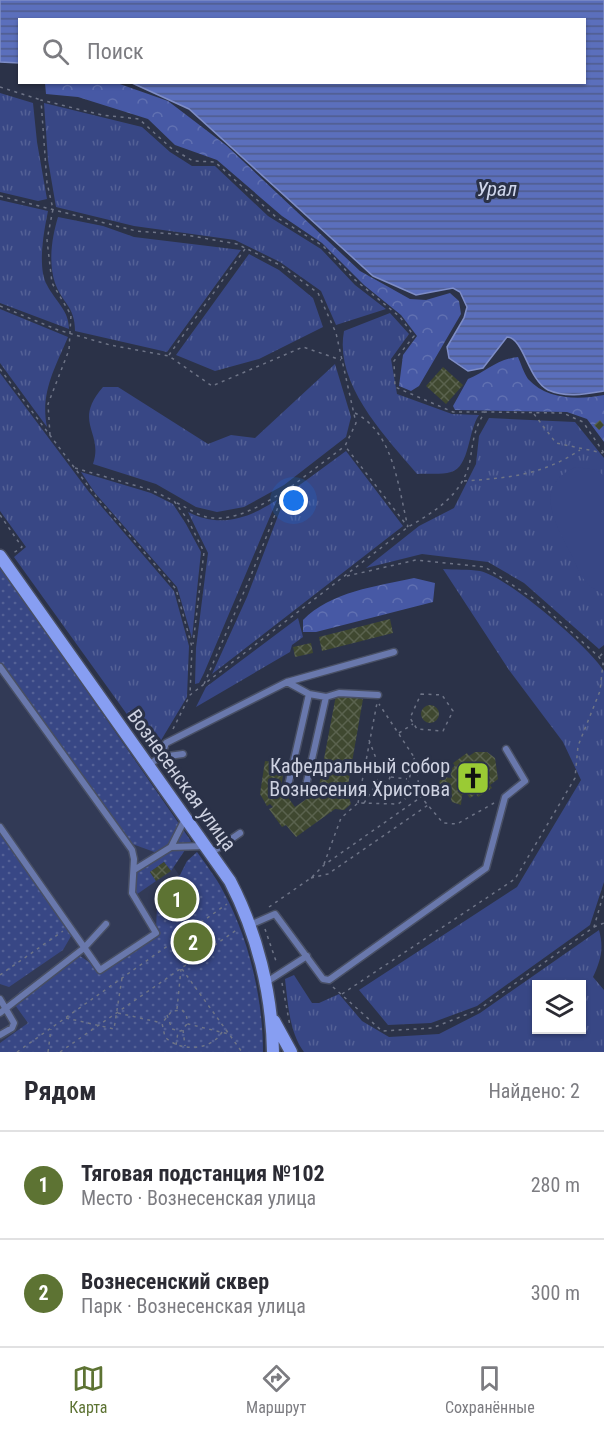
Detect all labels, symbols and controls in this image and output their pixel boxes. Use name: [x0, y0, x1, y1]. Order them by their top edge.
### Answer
search box: [18, 18, 586, 84]
icon: search: [39, 35, 72, 68]
text: Поиск: [87, 39, 144, 64]
water label: Урал: [477, 177, 517, 201]
your location: [279, 486, 308, 515]
street label: Вознесенская улица: [123, 704, 241, 856]
place label: Кафедральный собор Вознесения Христова: [269, 754, 450, 801]
church icon: Кафедральный собор Вознесения Христова: [455, 760, 491, 796]
pin: 1: [158, 876, 196, 922]
pin: 2: [174, 920, 212, 964]
map controls: [532, 980, 586, 1034]
button: layers: [532, 980, 586, 1034]
text: Рядом: [24, 1076, 96, 1106]
text: Найдено: 2: [488, 1079, 580, 1103]
text: Тяговая подстанция №102: [81, 1161, 325, 1186]
text: 1: [38, 1173, 49, 1197]
text: 280 m: [531, 1173, 580, 1197]
text: Место · Вознесенская улица: [81, 1186, 316, 1210]
text: Вознесенский cквер: [81, 1269, 269, 1294]
text: 2: [38, 1281, 49, 1305]
text: 300 m: [531, 1281, 580, 1305]
text: Парк · Вознесенская улица: [81, 1294, 306, 1318]
tab: Карта: [69, 1362, 108, 1417]
tab: Маршрут: [246, 1362, 306, 1417]
tab: Сохранённые: [445, 1362, 535, 1417]

